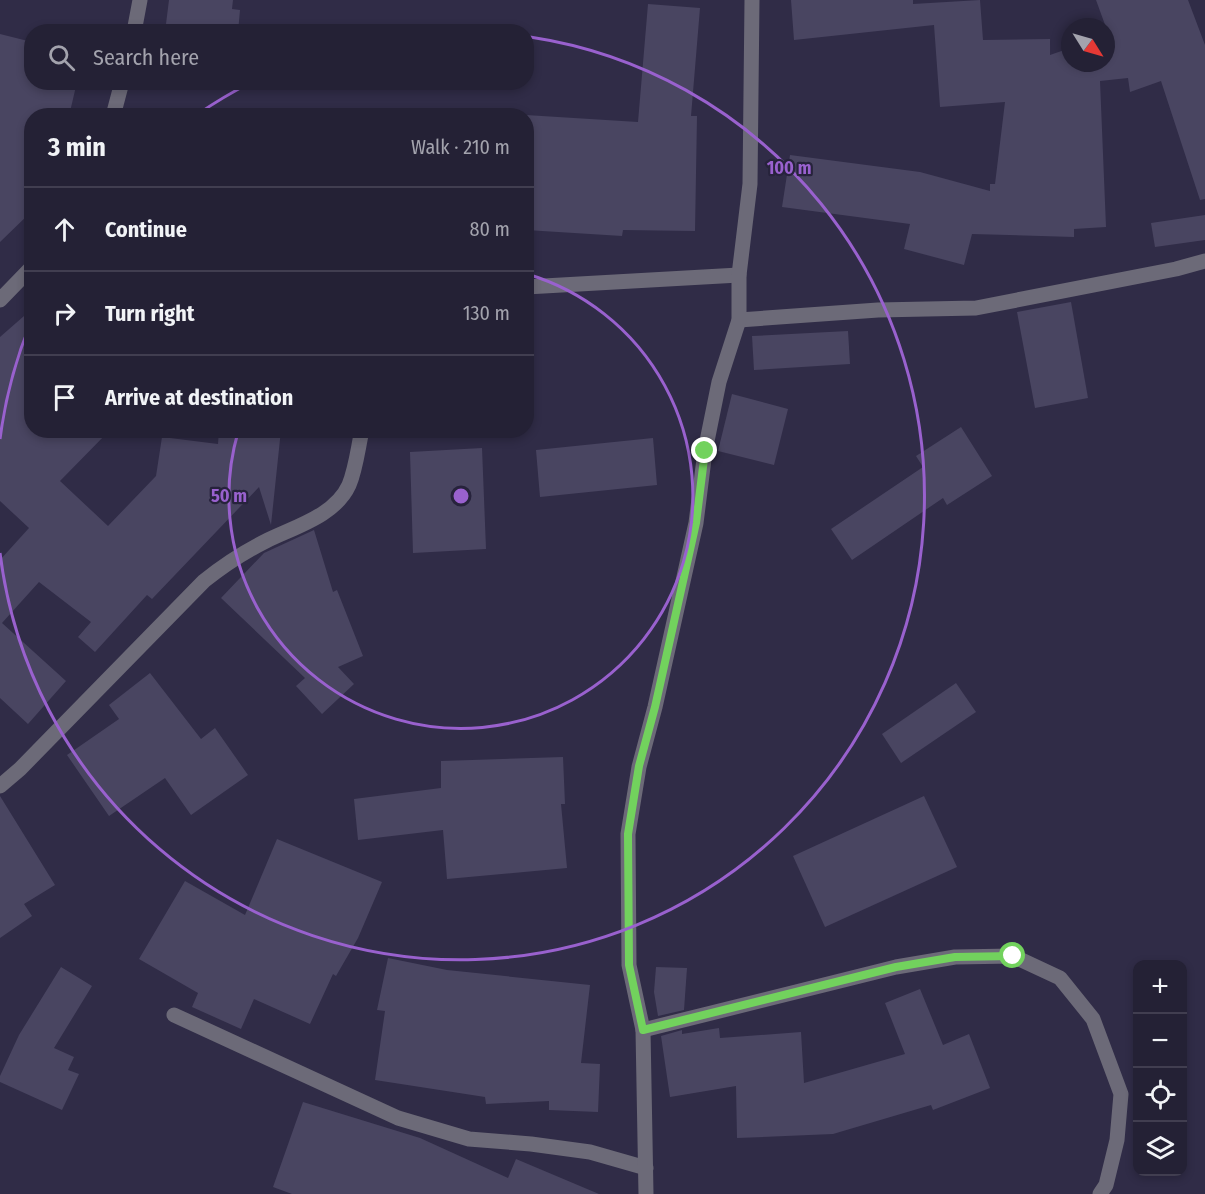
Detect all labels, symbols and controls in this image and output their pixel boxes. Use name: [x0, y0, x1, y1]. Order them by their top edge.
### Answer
north arrow: [1061, 18, 1115, 72]
search box: [24, 24, 534, 90]
icon: search: [45, 41, 78, 74]
text: Search here: [93, 44, 199, 71]
text: 3 min: [48, 132, 106, 163]
text: Walk · 210 m: [411, 135, 510, 159]
text: 100 m: [767, 157, 811, 179]
icon: ahead: [48, 213, 81, 246]
text: Continue: [105, 216, 187, 243]
text: 80 m: [470, 217, 510, 241]
icon: right: [48, 297, 81, 330]
text: Turn right: [105, 300, 194, 327]
text: 130 m: [463, 301, 510, 325]
icon: arrive: [48, 381, 81, 414]
text: Arrive at destination: [105, 384, 293, 411]
route end: [691, 437, 717, 463]
text: 50 m: [211, 485, 247, 507]
centre of rings: [451, 486, 471, 506]
route start: [999, 942, 1025, 968]
map controls: [1133, 960, 1187, 1176]
button: +: [1133, 960, 1187, 1014]
button: −: [1133, 1014, 1187, 1068]
button: locate: [1133, 1068, 1187, 1122]
button: layers: [1133, 1122, 1187, 1176]

